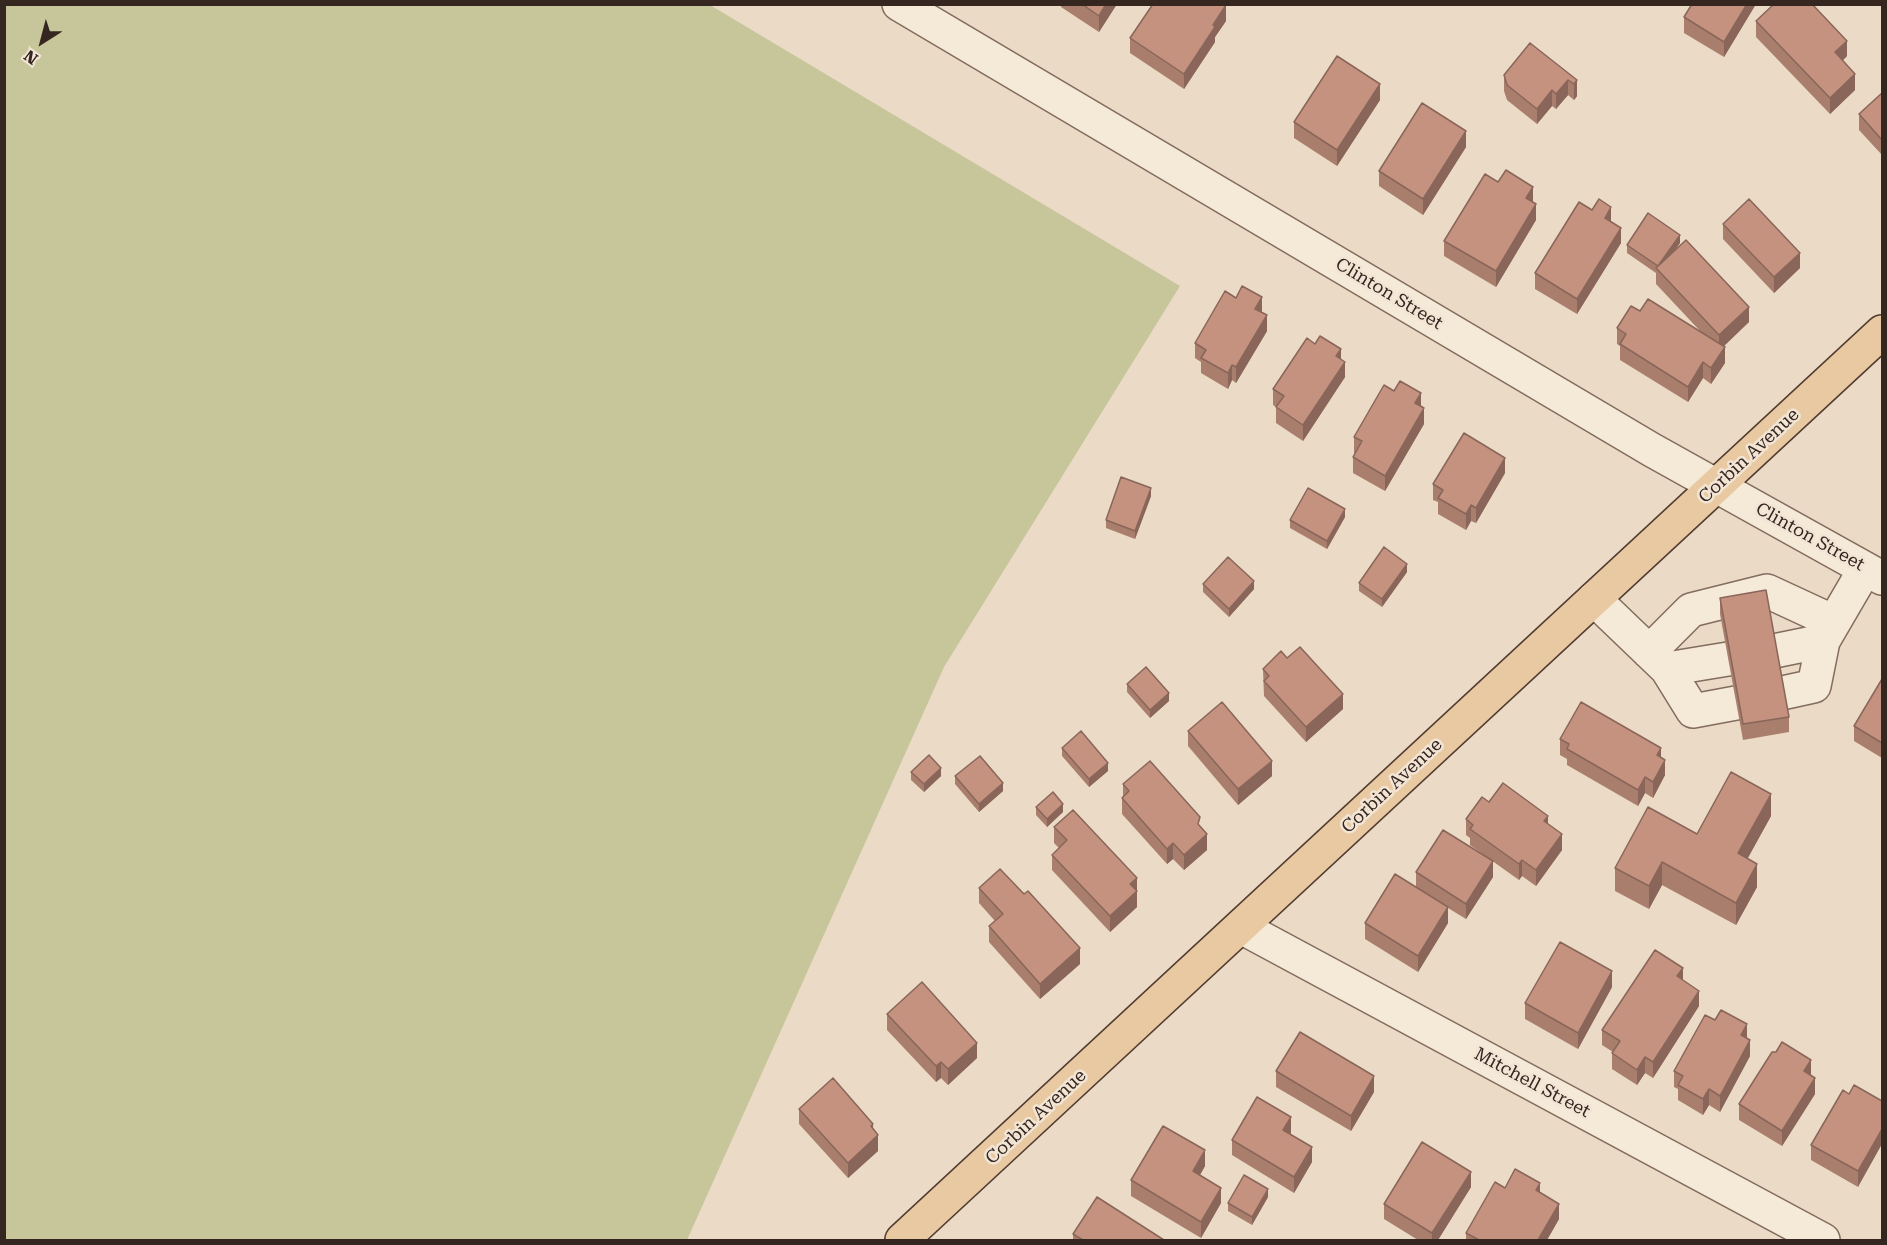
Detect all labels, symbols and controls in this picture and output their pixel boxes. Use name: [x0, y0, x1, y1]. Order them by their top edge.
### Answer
north arrow: [12, 12, 72, 72]
text: N: [21, 46, 42, 68]
street label: Clinton Street: [1331, 254, 1447, 334]
street label: Corbin Avenue: [1694, 404, 1804, 508]
street label: Clinton Street: [1752, 498, 1868, 576]
street label: Corbin Avenue: [1337, 734, 1447, 838]
street label: Mitchell Street: [1470, 1043, 1594, 1123]
street label: Corbin Avenue: [981, 1065, 1091, 1169]

